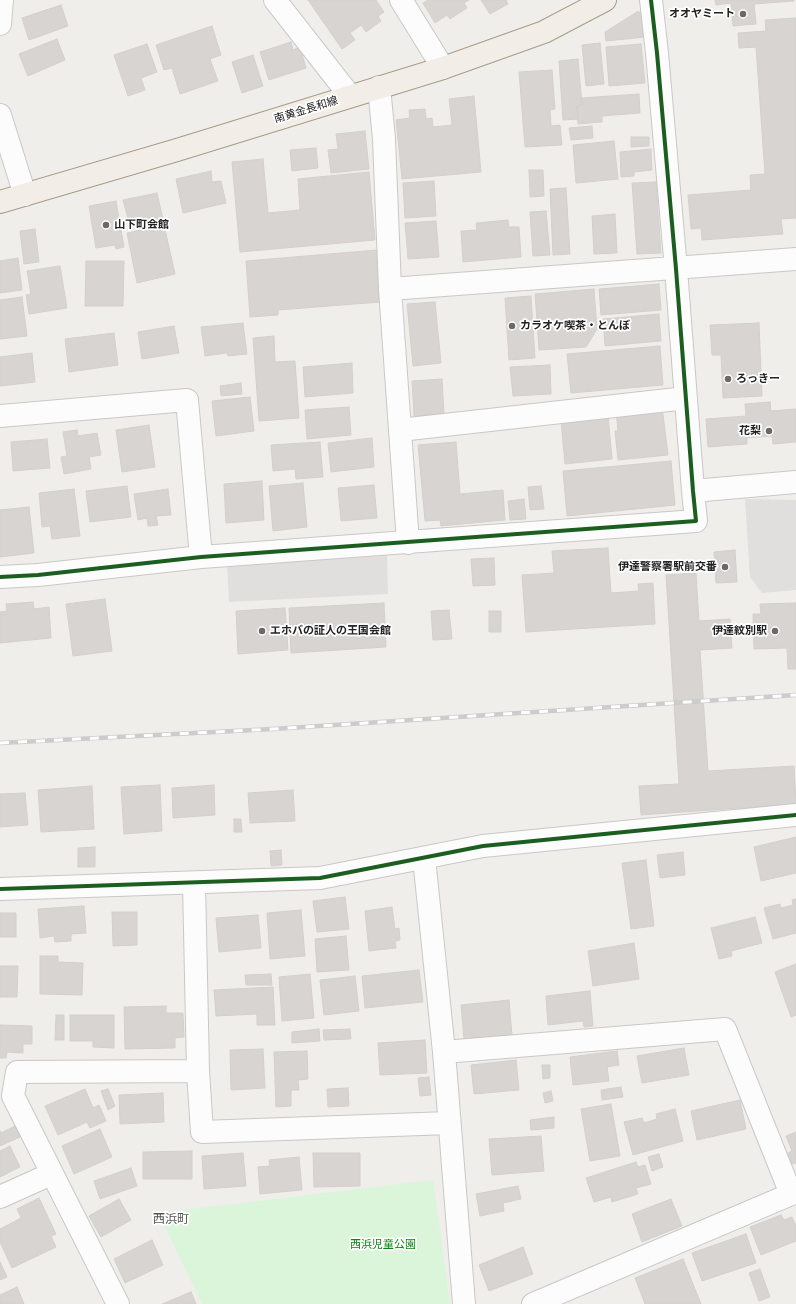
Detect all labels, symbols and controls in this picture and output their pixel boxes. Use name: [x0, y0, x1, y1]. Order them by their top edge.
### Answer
place label: オオヤミート: [669, 7, 735, 21]
marker: オオヤミート: [738, 9, 748, 19]
street label: 南黄金長和線: [273, 94, 339, 126]
place label: 山下町会館: [114, 218, 169, 232]
marker: 山下町会館: [101, 220, 111, 230]
place label: カラオケ喫茶・とんぼ: [520, 319, 630, 333]
marker: カラオケ喫茶・とんぼ: [507, 321, 517, 331]
place label: ろっきー: [736, 372, 780, 386]
marker: ろっきー: [723, 374, 733, 384]
place label: 花梨: [739, 424, 761, 438]
marker: 花梨: [764, 426, 774, 436]
place label: 伊達警察署駅前交番: [618, 560, 717, 574]
marker: 伊達警察署駅前交番: [720, 562, 730, 572]
place label: エホバの証人の王国会館: [270, 624, 391, 638]
place label: 伊達紋別駅: [712, 624, 767, 638]
marker: エホバの証人の王国会館: [257, 626, 267, 636]
marker: 伊達紋別駅: [770, 626, 780, 636]
district label: 西浜町: [153, 1213, 189, 1227]
park label: 西浜児童公園: [350, 1238, 416, 1252]

